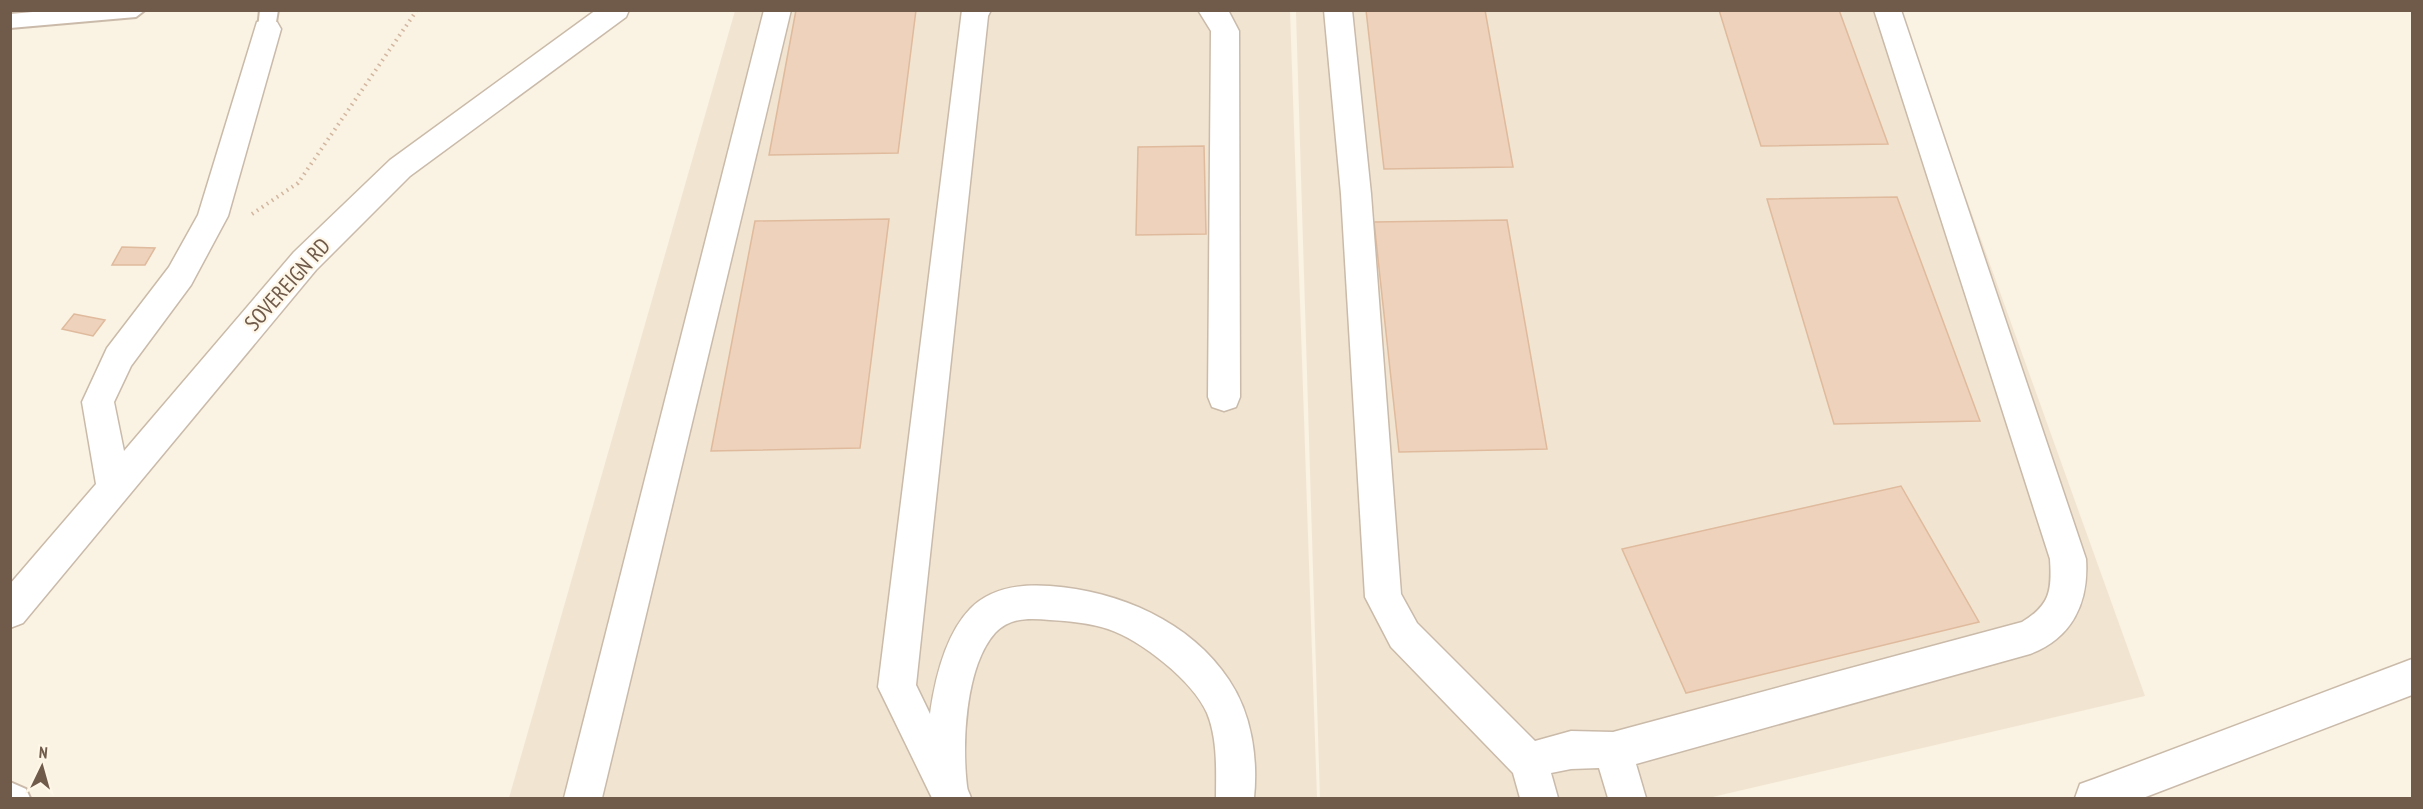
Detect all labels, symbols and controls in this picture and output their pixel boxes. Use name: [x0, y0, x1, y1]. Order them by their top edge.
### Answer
street label: SOVEREIGN RD: [238, 232, 336, 336]
north arrow: [12, 737, 72, 797]
text: N: [38, 742, 48, 762]

